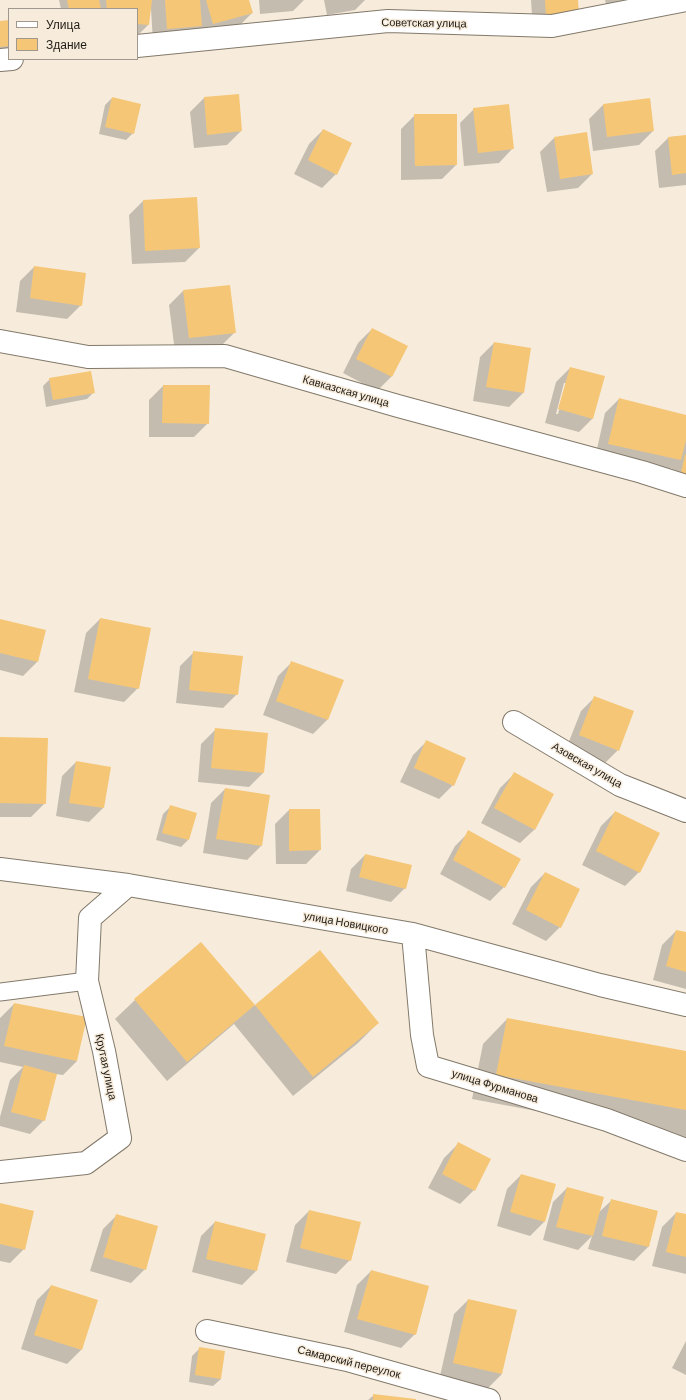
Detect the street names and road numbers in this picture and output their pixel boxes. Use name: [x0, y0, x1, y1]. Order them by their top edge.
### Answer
street label: Советская улица: [381, 16, 467, 30]
street label: Кавказская улица: [301, 372, 391, 410]
street label: Азовская улица: [549, 739, 625, 791]
street label: улица Новицкого: [303, 909, 389, 937]
street label: Крутая улица: [93, 1033, 119, 1101]
street label: улица Фурманова: [450, 1067, 540, 1105]
street label: Самарский переулок: [296, 1343, 402, 1381]

